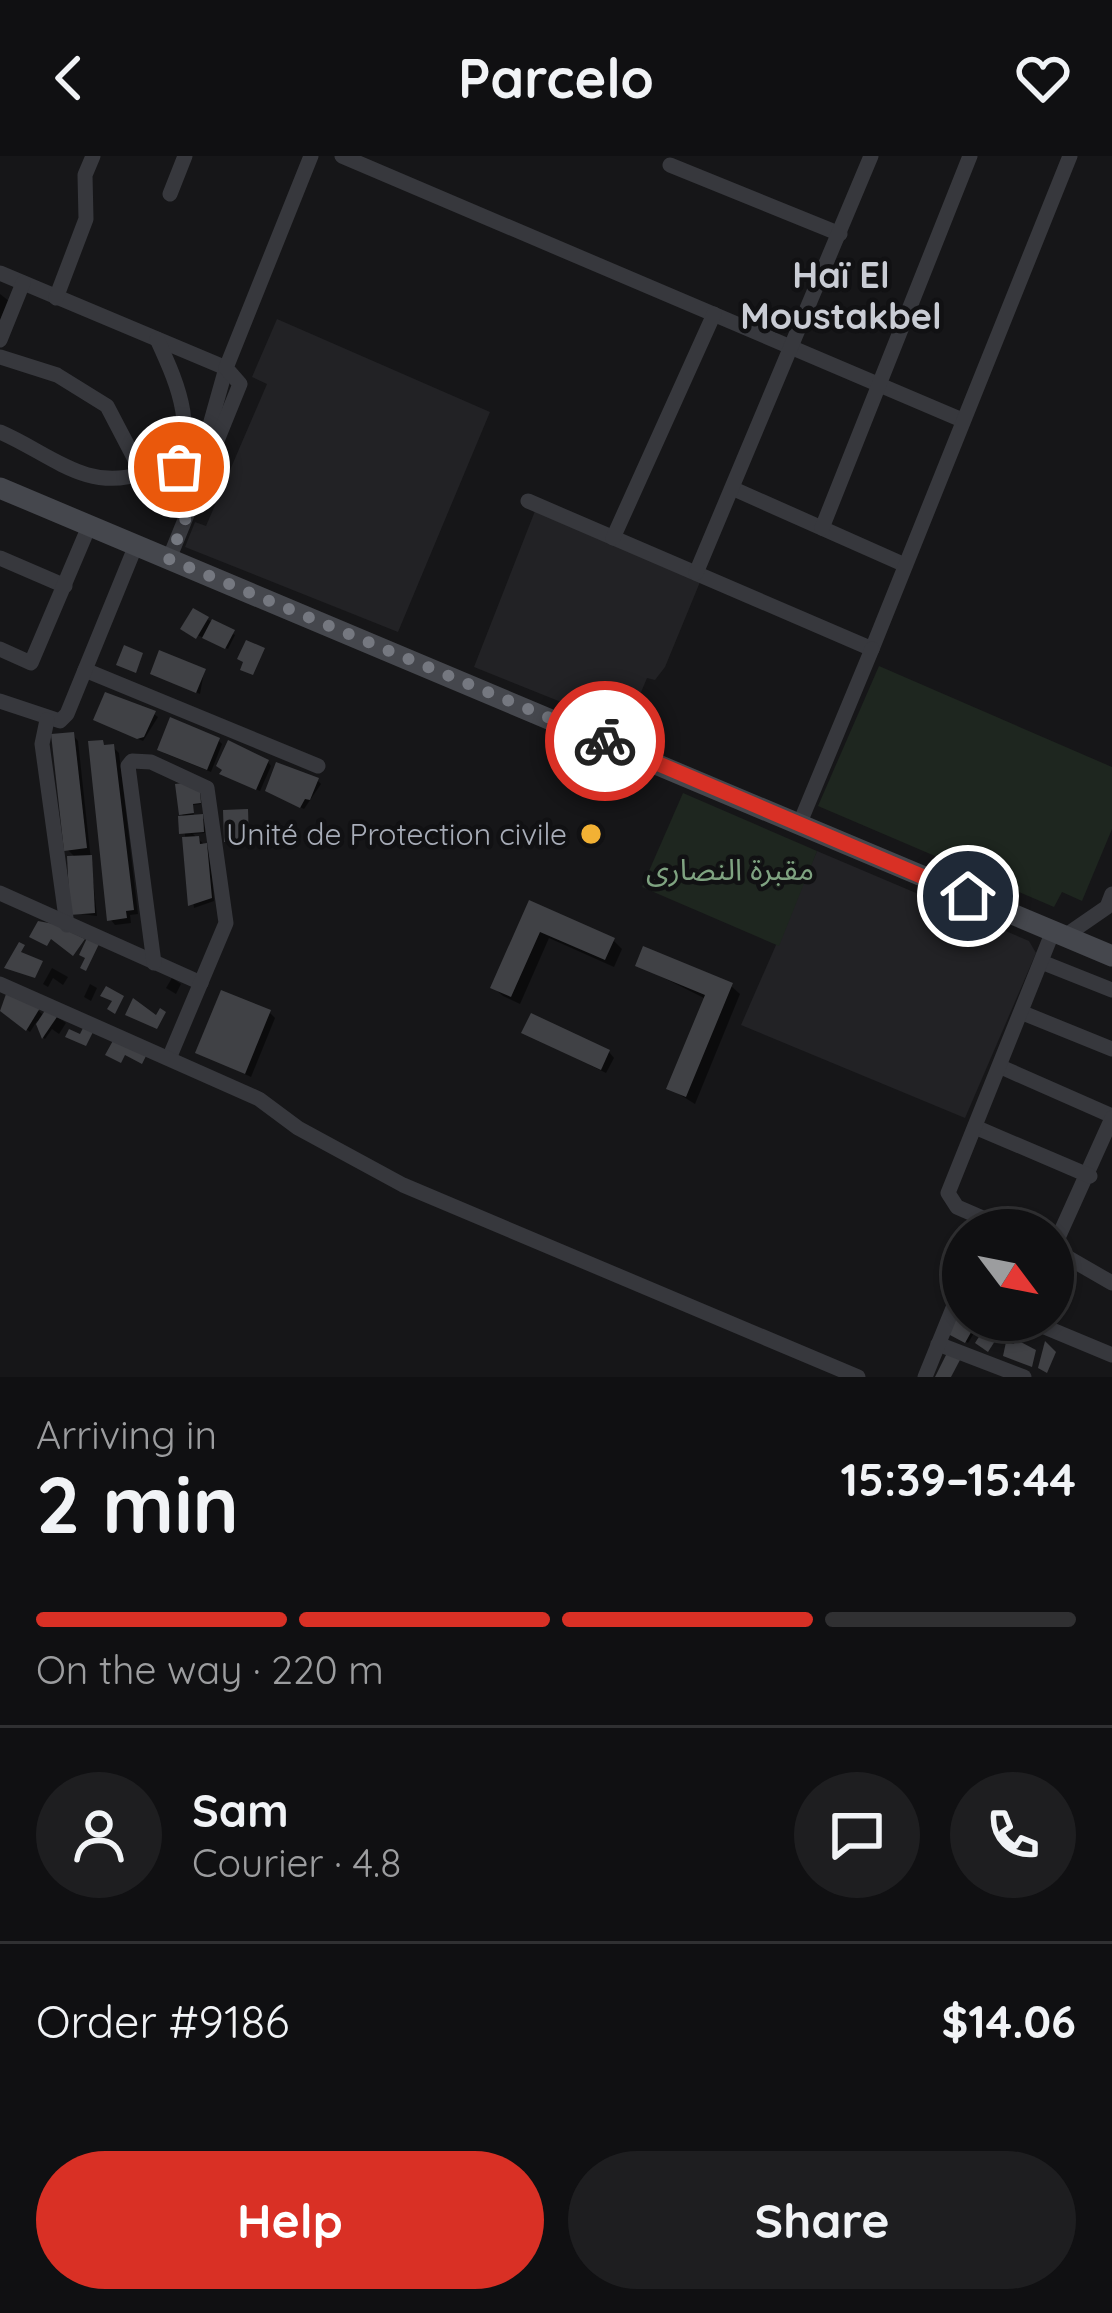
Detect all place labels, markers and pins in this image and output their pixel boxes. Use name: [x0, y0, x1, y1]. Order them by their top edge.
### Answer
pin: [128, 416, 230, 518]
place label: Unité de Protection civile: [226, 815, 567, 853]
marker: Unité de Protection civile: [578, 821, 604, 847]
pin: [917, 845, 1019, 947]

